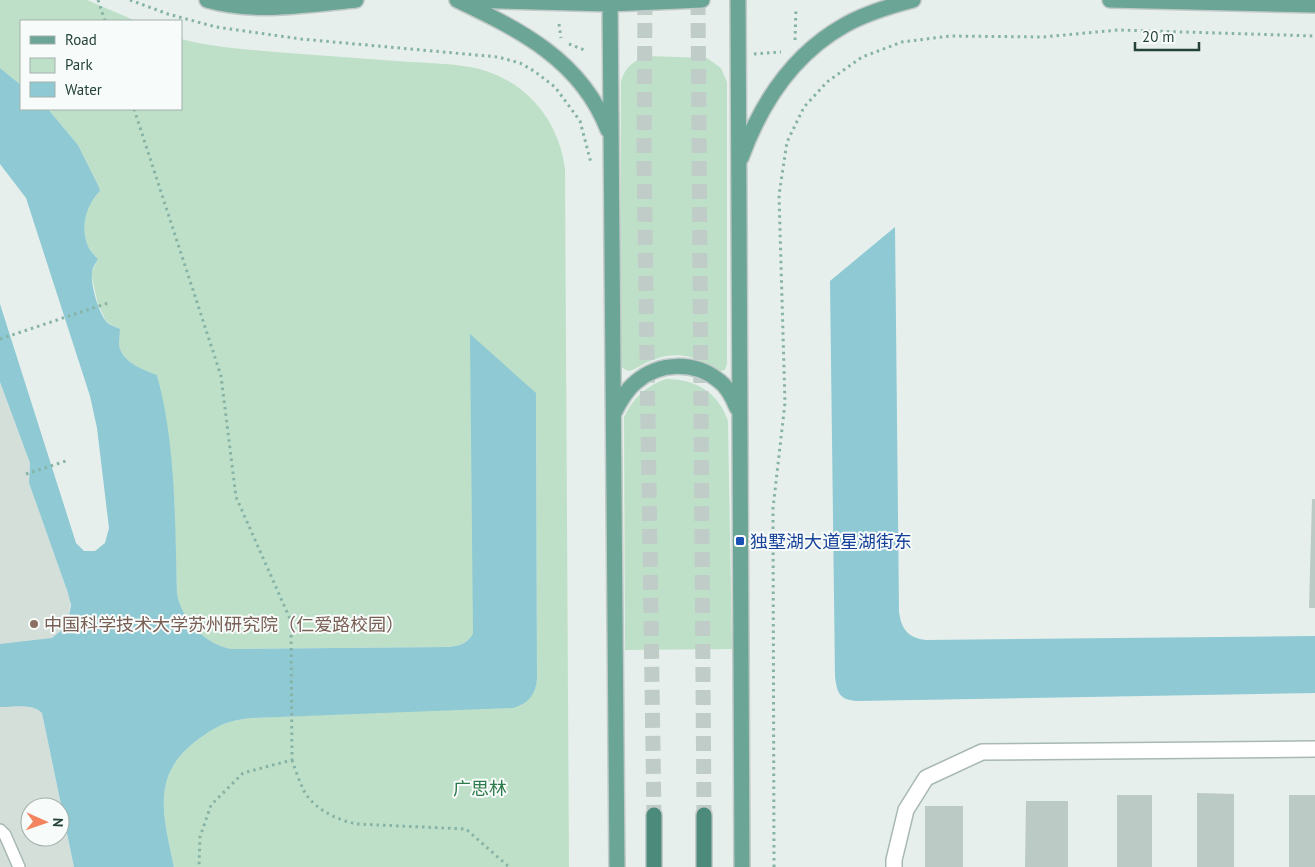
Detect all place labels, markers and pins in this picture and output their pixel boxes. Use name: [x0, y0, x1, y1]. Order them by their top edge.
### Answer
place label: 独墅湖大道星湖街东: [750, 530, 912, 553]
marker: 独墅湖大道星湖街东: [734, 535, 746, 547]
place label: 中国科学技术大学苏州研究院（仁爱路校园）: [44, 613, 404, 636]
marker: 中国科学技术大学苏州研究院（仁爱路校园）: [28, 618, 40, 630]

